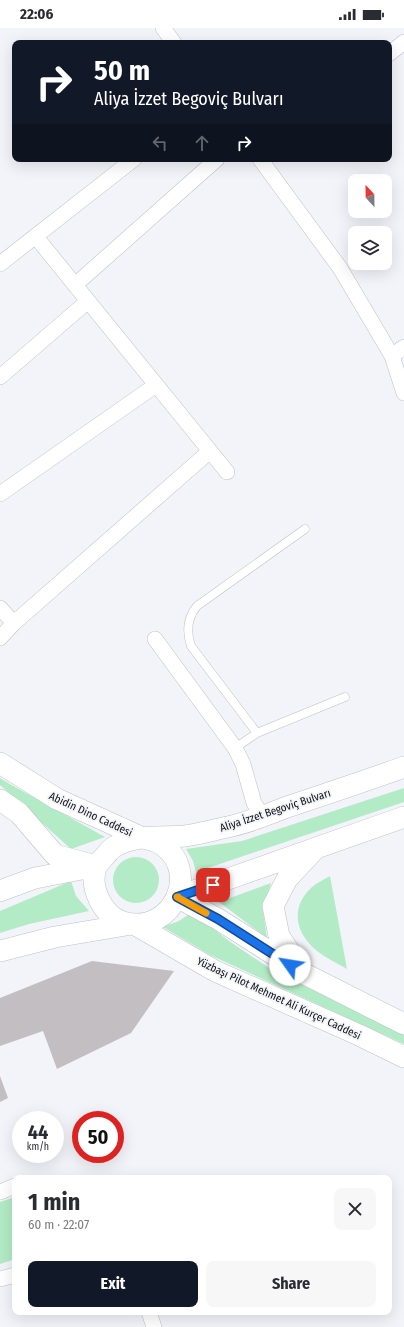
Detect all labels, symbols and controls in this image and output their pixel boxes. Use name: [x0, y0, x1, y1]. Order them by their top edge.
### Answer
text: 22:06: [20, 5, 53, 23]
text: 50 m: [94, 54, 150, 87]
icon: right: [28, 56, 80, 108]
text: Aliya İzzet Begoviç Bulvarı: [94, 88, 283, 110]
icon: left: [149, 132, 171, 154]
icon: ahead: [191, 132, 213, 154]
icon: right: [233, 132, 255, 154]
north arrow: [348, 174, 392, 218]
map controls: [348, 174, 392, 270]
button: layers: [348, 226, 392, 270]
street label: Aliya İzzet Begoviç Bulvarı: [218, 785, 332, 835]
street label: Abidin Dino Caddesi: [47, 789, 135, 840]
pin: [196, 868, 230, 902]
icon: arrive: [202, 874, 224, 896]
position arrow: [269, 944, 311, 986]
street label: Yüzbaşı Pilot Mehmet Ali Kurçer Caddesi: [195, 955, 363, 1042]
speed limit sign: 50: [72, 1111, 124, 1163]
text: 44: [28, 1120, 48, 1144]
text: km/h: [27, 1141, 49, 1153]
text: 1 min: [28, 1188, 80, 1216]
button: close: [334, 1188, 376, 1230]
text: 60 m · 22:07: [28, 1217, 89, 1232]
button: Exit: [28, 1261, 198, 1307]
button: Share: [206, 1261, 376, 1307]

